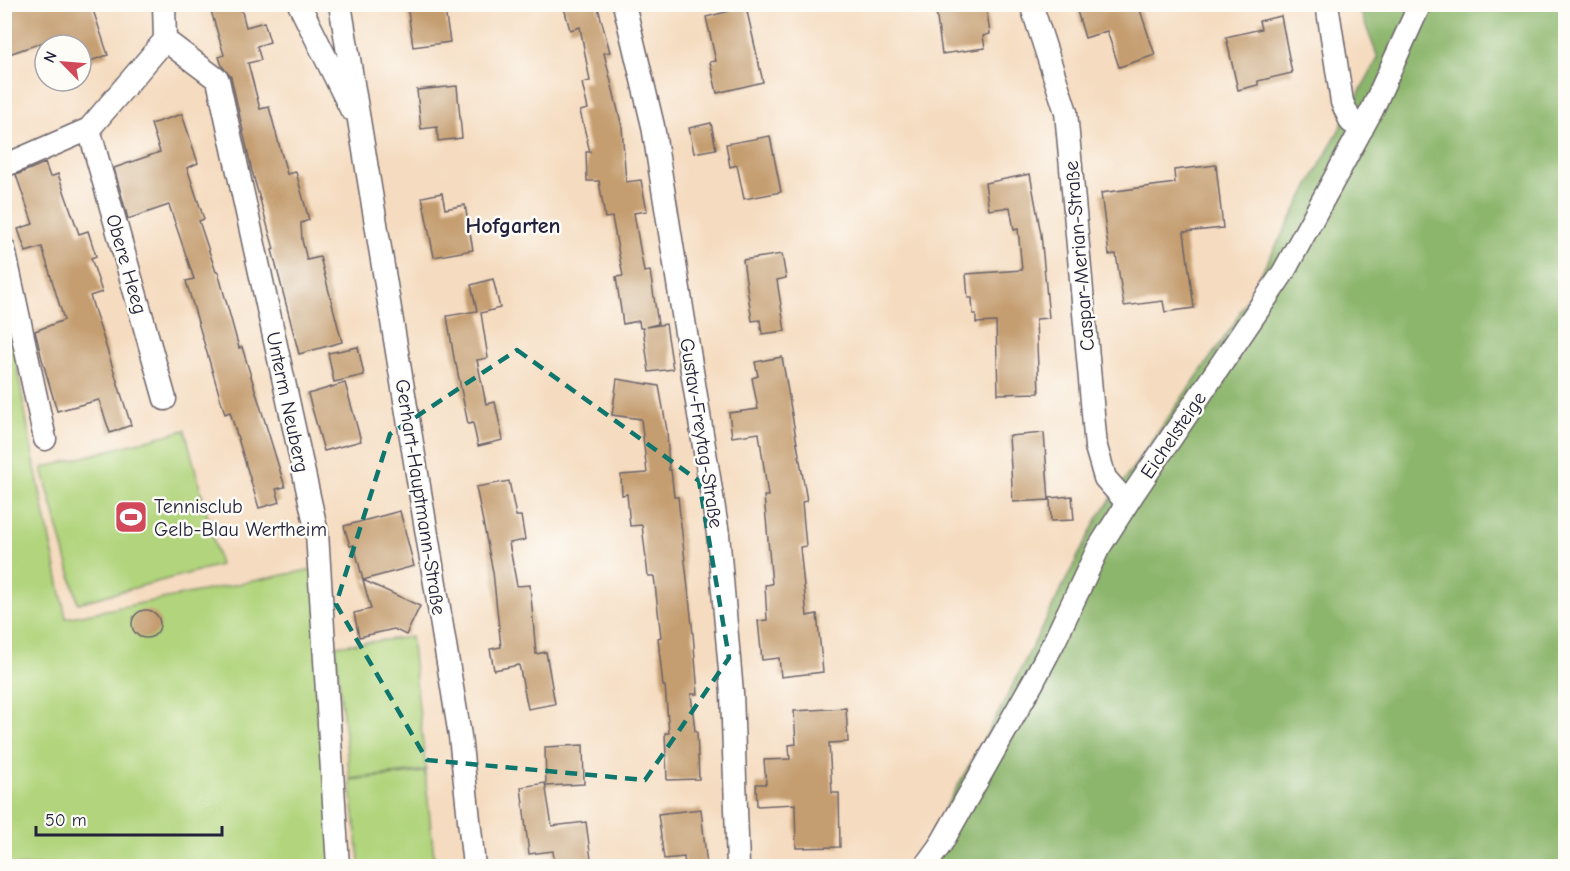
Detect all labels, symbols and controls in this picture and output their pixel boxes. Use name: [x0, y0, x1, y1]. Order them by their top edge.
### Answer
north arrow: [33, 33, 93, 93]
text: N: [40, 49, 61, 66]
street label: Caspar-Merian-Straße: [1060, 160, 1099, 352]
street label: Obere Heeg: [101, 211, 152, 317]
district label: Hofgarten: [465, 213, 561, 239]
street label: Unterm Neuberg: [261, 330, 314, 475]
street label: Gustav-Freytag-Straße: [675, 336, 728, 530]
street label: Gerhart-Hauptmann-Straße: [391, 378, 451, 617]
street label: Eichelsteige: [1136, 387, 1211, 483]
place label: Tennisclub Gelb-Blau Wertheim: [154, 495, 327, 541]
sports icon: Tennisclub Gelb-Blau Wertheim: [113, 499, 149, 535]
scale bar: [36, 799, 222, 837]
text: 50 m: [45, 810, 87, 831]

